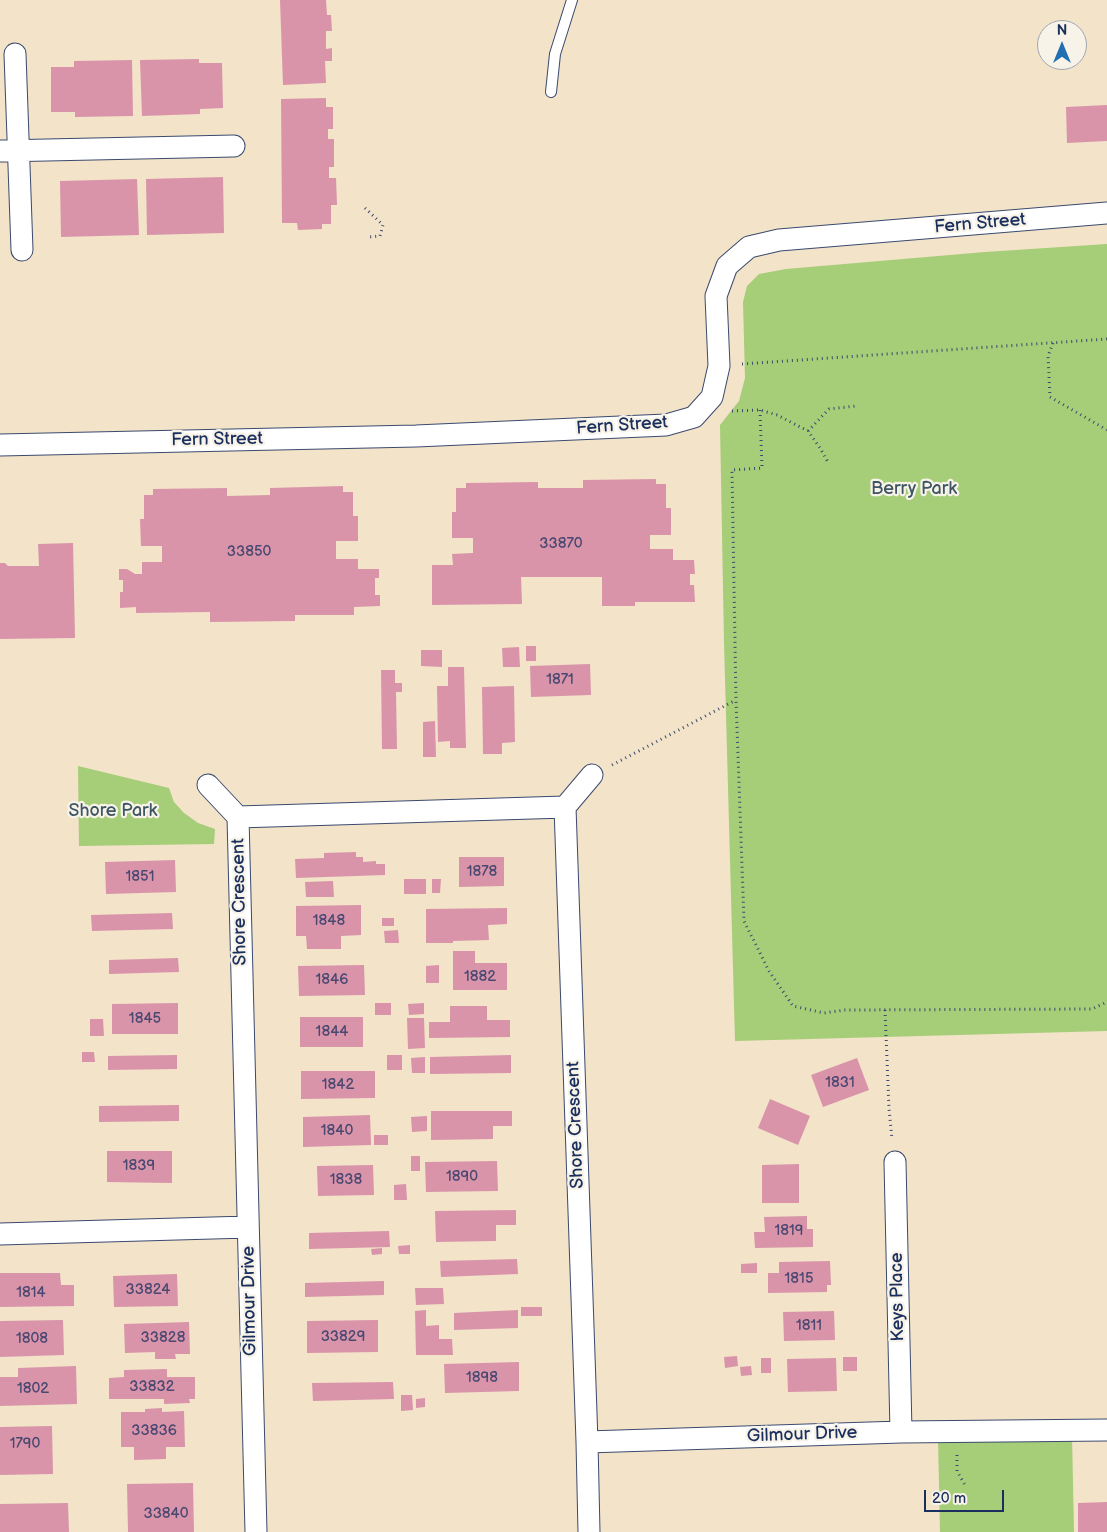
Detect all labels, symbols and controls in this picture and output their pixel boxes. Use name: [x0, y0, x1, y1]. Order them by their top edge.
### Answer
north arrow: [1037, 20, 1087, 70]
text: N: [1057, 22, 1067, 39]
street label: Fern Street: [933, 209, 1027, 239]
street label: Fern Street: [575, 412, 669, 440]
street label: Fern Street: [171, 428, 263, 452]
park label: Berry Park: [871, 478, 957, 500]
house number: 33870: [539, 535, 583, 553]
house number: 33850: [227, 543, 271, 561]
house number: 1871: [546, 671, 574, 689]
park label: Shore Park: [69, 800, 157, 822]
street label: Shore Crescent: [228, 838, 252, 966]
house number: 1878: [467, 863, 497, 881]
house number: 1851: [126, 868, 154, 886]
house number: 1848: [313, 912, 345, 930]
house number: 1882: [464, 968, 496, 986]
house number: 1846: [316, 971, 348, 989]
house number: 1845: [129, 1010, 161, 1028]
house number: 1844: [316, 1023, 348, 1041]
street label: Shore Crescent: [563, 1061, 589, 1189]
house number: 1831: [825, 1074, 855, 1092]
house number: 1842: [322, 1076, 354, 1094]
house number: 1840: [321, 1122, 353, 1140]
house number: 1839: [123, 1157, 155, 1175]
house number: 1890: [446, 1168, 478, 1186]
house number: 1838: [330, 1171, 362, 1189]
house number: 1819: [774, 1222, 804, 1240]
street label: Gilmour Drive: [238, 1246, 262, 1356]
street label: Keys Place: [886, 1252, 910, 1342]
house number: 1815: [785, 1270, 813, 1288]
house number: 33824: [126, 1281, 170, 1299]
house number: 1814: [16, 1284, 46, 1302]
house number: 1811: [796, 1317, 822, 1335]
house number: 33829: [321, 1328, 365, 1346]
house number: 33828: [141, 1329, 185, 1347]
house number: 1808: [16, 1330, 48, 1348]
house number: 1898: [466, 1369, 498, 1387]
house number: 33832: [129, 1378, 175, 1396]
house number: 1802: [17, 1380, 49, 1398]
house number: 33836: [131, 1422, 177, 1440]
street label: Gilmour Drive: [746, 1422, 858, 1448]
house number: 1790: [10, 1435, 40, 1453]
scale bar: [927, 1480, 1007, 1512]
text: 20 m: [932, 1489, 966, 1508]
house number: 33840: [143, 1505, 189, 1523]

